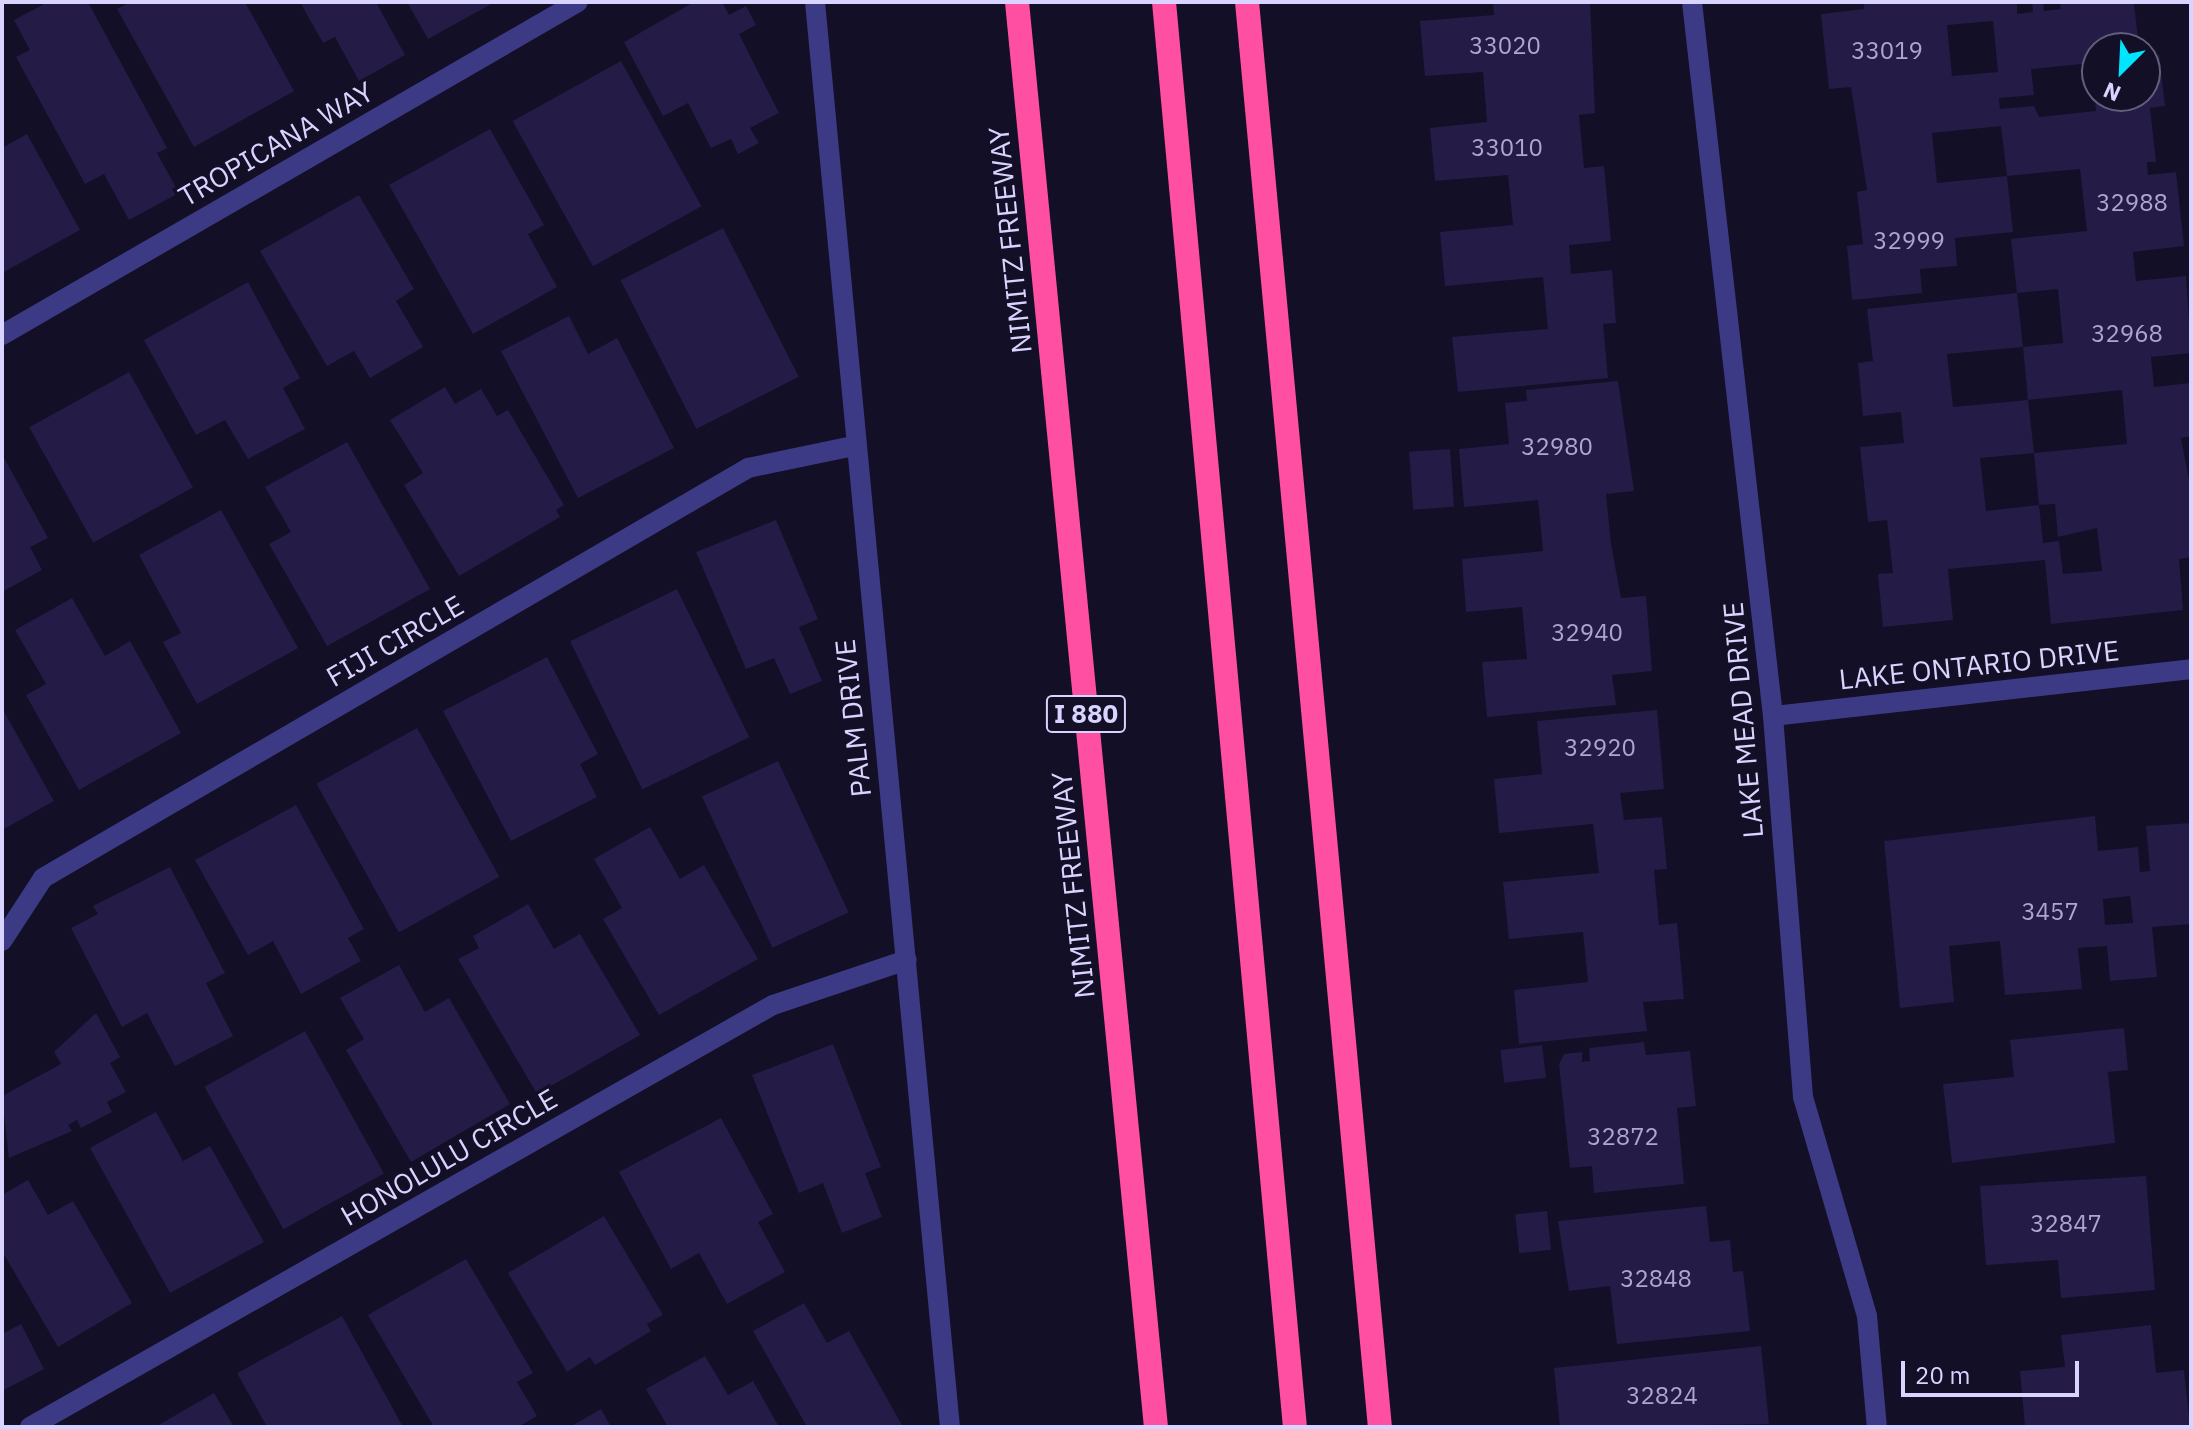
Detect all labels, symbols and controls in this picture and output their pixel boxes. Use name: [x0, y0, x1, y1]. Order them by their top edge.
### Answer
house number: 33020: [1469, 32, 1541, 60]
north arrow: [2081, 32, 2161, 112]
house number: 33019: [1851, 37, 1923, 65]
street label: TROPICANA WAY: [173, 75, 379, 213]
text: N: [2099, 76, 2125, 109]
street label: NIMITZ FREEWAY: [981, 125, 1039, 355]
house number: 33010: [1471, 134, 1543, 162]
house number: 32988: [2096, 189, 2168, 217]
house number: 32999: [1873, 227, 1945, 255]
house number: 32968: [2091, 320, 2163, 348]
house number: 32980: [1521, 433, 1593, 461]
street label: FIJI CIRCLE: [320, 588, 470, 694]
street label: LAKE MEAD DRIVE: [1716, 601, 1770, 839]
house number: 32940: [1551, 619, 1623, 647]
street label: LAKE ONTARIO DRIVE: [1837, 634, 2121, 696]
street label: PALM DRIVE: [828, 638, 878, 798]
road number: I 880: [1044, 692, 1128, 736]
house number: 32920: [1564, 734, 1636, 762]
street label: NIMITZ FREEWAY: [1044, 770, 1102, 1000]
house number: 3457: [2021, 898, 2079, 926]
street label: HONOLULU CIRCLE: [335, 1081, 563, 1233]
house number: 32872: [1587, 1123, 1659, 1151]
house number: 32847: [2030, 1210, 2102, 1238]
house number: 32848: [1620, 1265, 1692, 1293]
scale bar: [1905, 1345, 2083, 1395]
text: 20 m: [1915, 1359, 1970, 1391]
house number: 32824: [1626, 1382, 1698, 1410]

